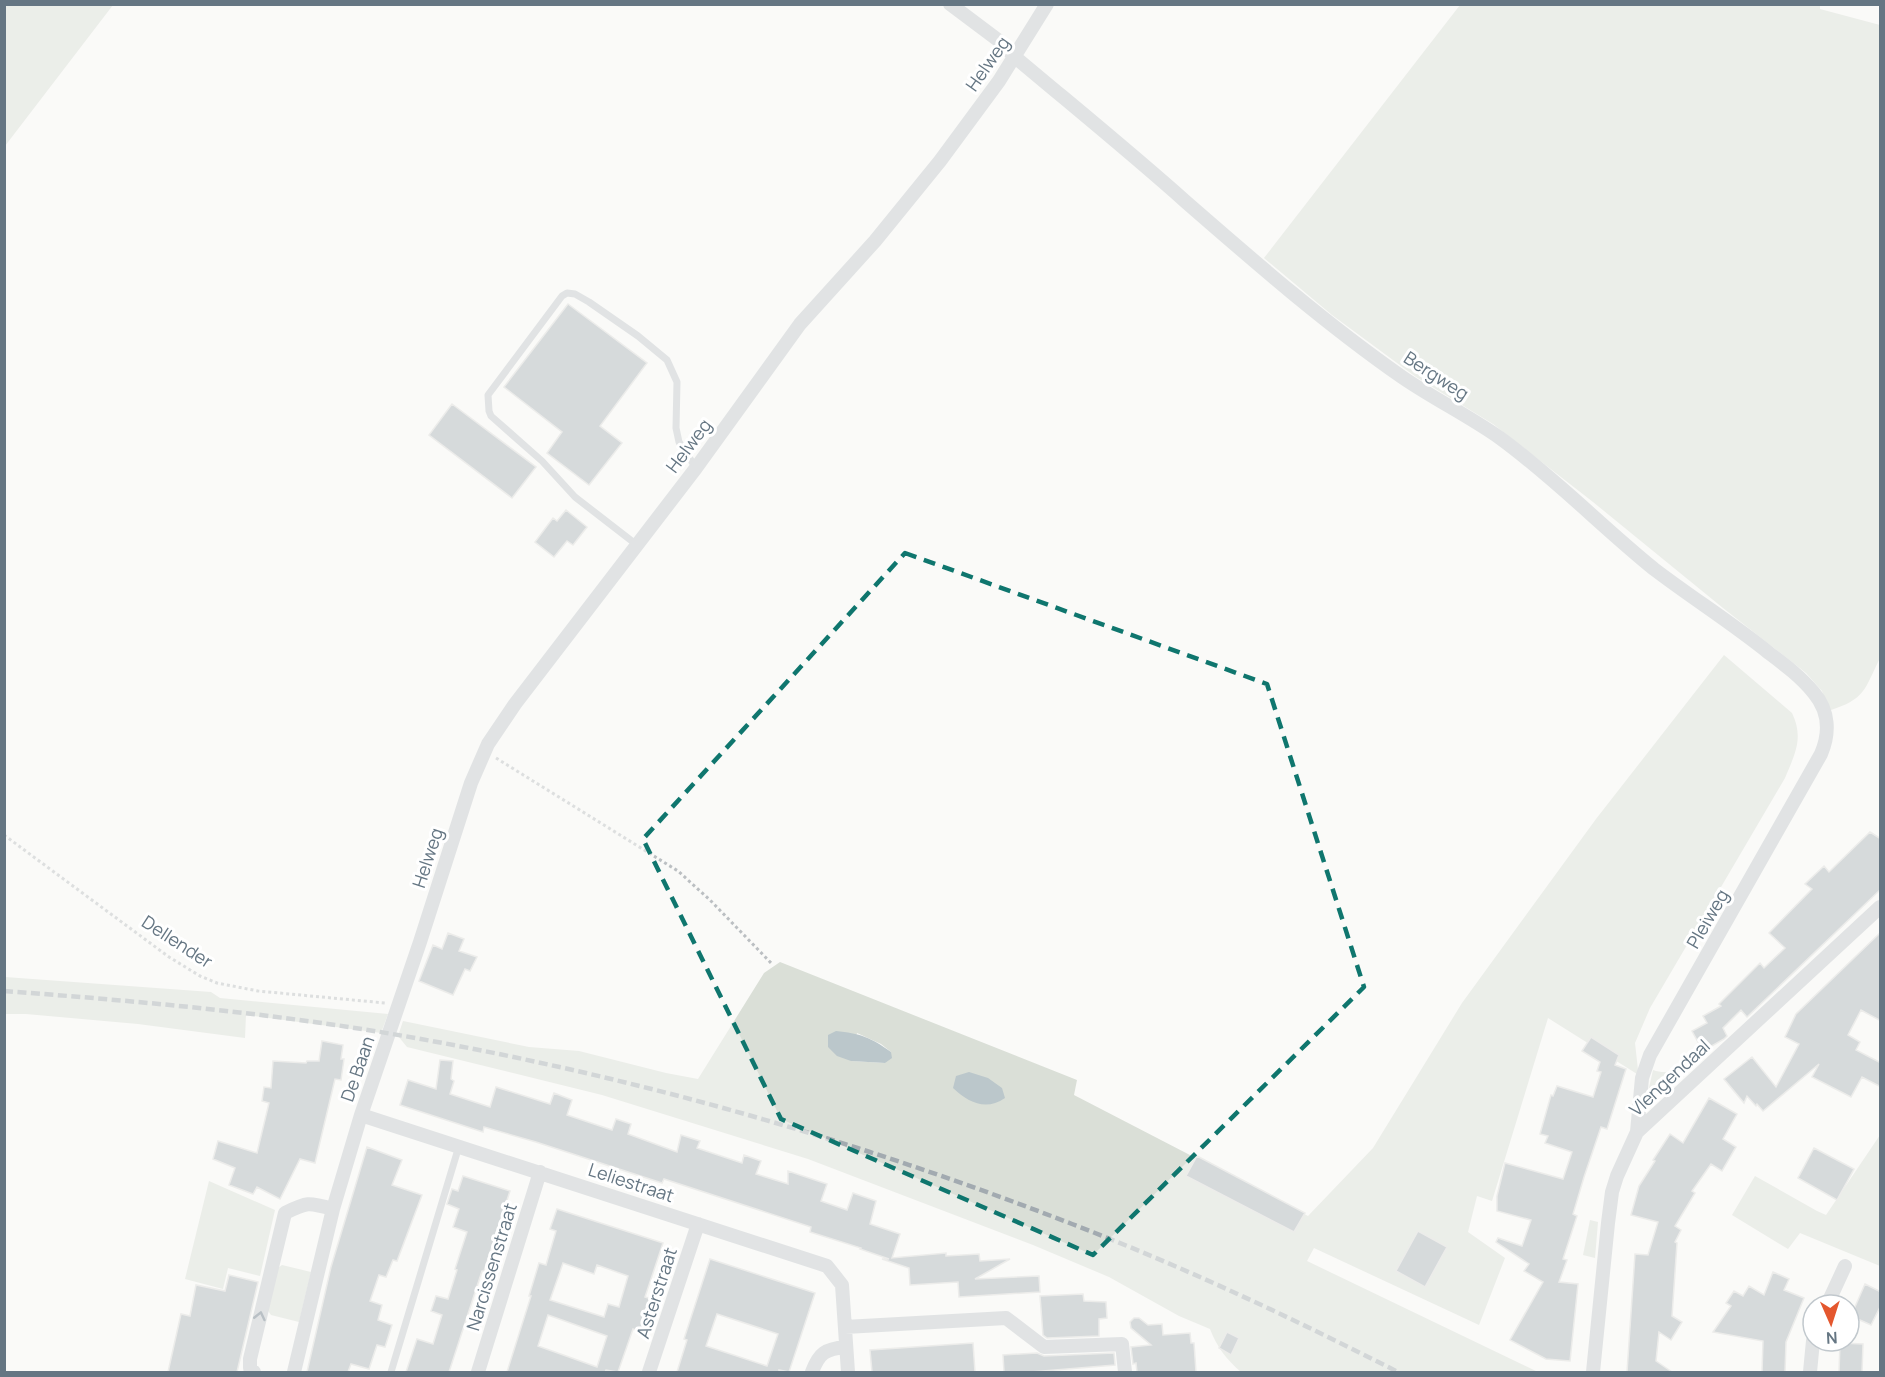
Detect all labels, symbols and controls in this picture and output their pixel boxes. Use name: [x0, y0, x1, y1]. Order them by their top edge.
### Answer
street label: Helweg: [960, 31, 1015, 96]
street label: Bergweg: [1399, 345, 1474, 405]
street label: Helweg: [660, 414, 716, 477]
street label: Helweg: [406, 825, 448, 891]
street label: Pleiweg: [1681, 885, 1734, 952]
street label: Dellender: [138, 909, 218, 973]
street label: De Baan: [335, 1033, 379, 1105]
street label: Vlengendaal: [1624, 1034, 1715, 1121]
street label: Leliestraat: [585, 1157, 677, 1207]
street label: Narcissenstraat: [460, 1200, 522, 1334]
street label: Asterstraat: [630, 1244, 682, 1341]
north arrow: [1801, 1293, 1861, 1353]
one-way arrow: [253, 1311, 266, 1321]
text: N: [1825, 1327, 1838, 1349]

